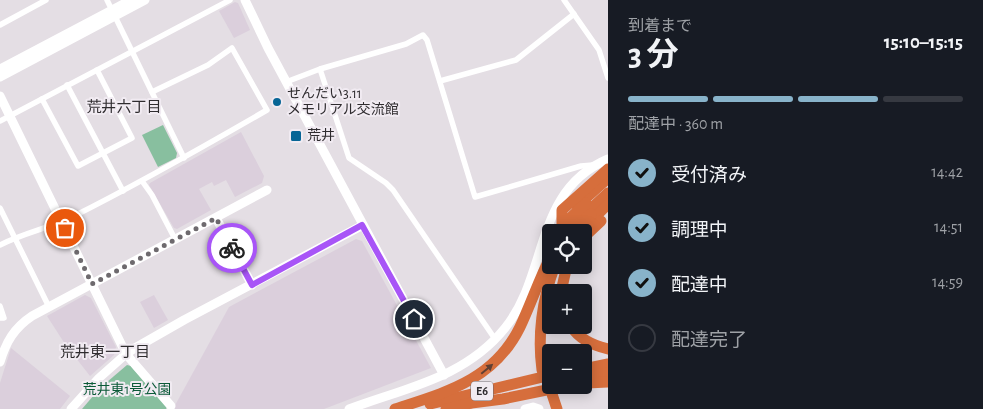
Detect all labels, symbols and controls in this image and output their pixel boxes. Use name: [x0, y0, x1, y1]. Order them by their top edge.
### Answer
text: 到着まで: [628, 18, 692, 34]
text: 15:10–15:15: [884, 33, 963, 52]
text: 3 分: [628, 39, 679, 71]
place label: せんだい3.11 メモリアル交流館: [287, 86, 399, 117]
marker: せんだい3.11 メモリアル交流館: [271, 96, 283, 108]
district label: 荒井六丁目: [86, 98, 162, 115]
text: 配達中 · 360 m: [628, 116, 723, 132]
place label: 荒井: [307, 127, 335, 143]
marker: 荒井: [289, 129, 303, 143]
icon: check: [628, 159, 656, 187]
text: 14:42: [931, 164, 963, 180]
text: 受付済み: [671, 166, 747, 185]
pin: [44, 207, 86, 249]
icon: bag: [51, 214, 79, 242]
icon: check: [628, 214, 656, 242]
text: 14:51: [934, 219, 963, 235]
text: 調理中: [671, 221, 728, 240]
courier: [207, 223, 257, 273]
map controls: [542, 224, 592, 394]
button: locate: [542, 224, 592, 274]
icon: bike: [218, 234, 246, 262]
icon: check: [628, 269, 656, 297]
text: 14:59: [932, 274, 963, 290]
text: 配達中: [671, 276, 728, 295]
button: +: [542, 284, 592, 334]
pin: [393, 298, 435, 340]
icon: home: [400, 305, 428, 333]
text: 配達完了: [671, 331, 747, 350]
district label: 荒井東一丁目: [60, 343, 150, 360]
button: −: [542, 344, 592, 394]
one-way arrow: [481, 364, 493, 375]
park label: 荒井東1号公園: [83, 381, 171, 397]
road number: E6: [471, 382, 493, 401]

